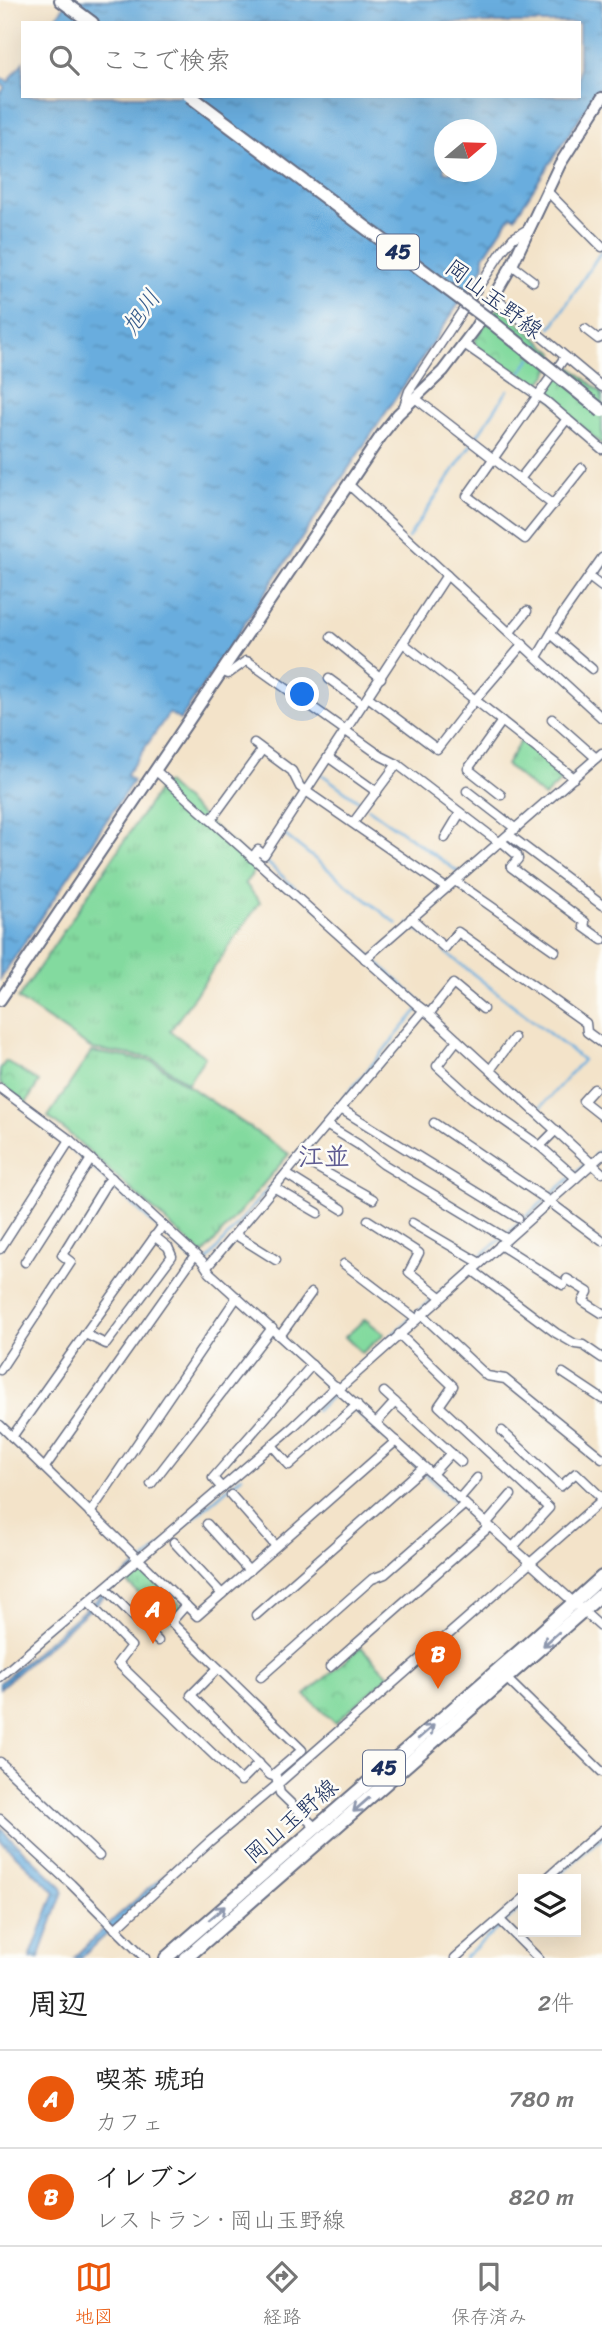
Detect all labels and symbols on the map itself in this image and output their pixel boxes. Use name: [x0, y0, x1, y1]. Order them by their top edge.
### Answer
north arrow: [434, 119, 497, 182]
road number: 45: [377, 234, 419, 270]
street label: 岡山玉野線: [436, 248, 552, 350]
water label: 旭川: [110, 280, 172, 344]
your location: [285, 677, 319, 711]
district label: 江並: [298, 1133, 350, 1179]
pin: A: [130, 1586, 176, 1644]
pin: B: [415, 1631, 461, 1689]
one-way arrow: [542, 1631, 560, 1647]
one-way arrow: [417, 1724, 435, 1740]
road number: 45: [363, 1750, 405, 1786]
street label: 岡山玉野線: [234, 1768, 348, 1874]
one-way arrow: [353, 1797, 371, 1813]
one-way arrow: [208, 1905, 226, 1921]

